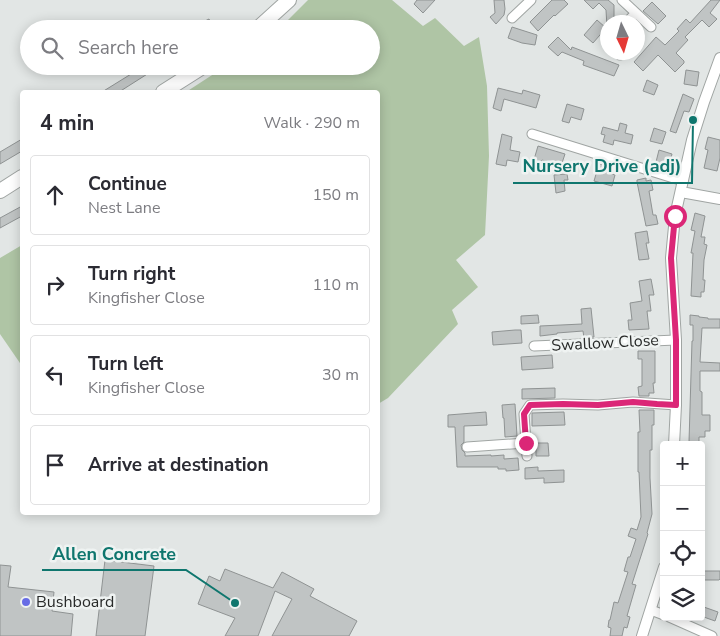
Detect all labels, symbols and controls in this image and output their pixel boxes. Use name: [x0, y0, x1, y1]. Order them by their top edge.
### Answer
north arrow: [600, 15, 645, 60]
search box: [20, 20, 380, 75]
icon: search: [38, 34, 66, 62]
text: Search here: [78, 35, 179, 61]
text: 4 min: [40, 109, 94, 137]
text: Walk · 290 m: [264, 112, 360, 134]
callout: Nursery Drive (adj): [513, 150, 692, 183]
text: Nursery Drive (adj): [523, 154, 681, 178]
text: Continue: [88, 171, 167, 197]
icon: ahead: [41, 181, 69, 209]
text: 150 m: [312, 184, 359, 206]
text: Nest Lane: [88, 197, 160, 219]
route start: [664, 205, 687, 228]
text: Turn right: [88, 261, 175, 287]
icon: right: [41, 271, 69, 299]
text: 110 m: [312, 274, 359, 296]
text: Kingfisher Close: [88, 287, 205, 309]
street label: Swallow Close: [551, 329, 659, 357]
text: Turn left: [88, 351, 163, 377]
icon: left: [41, 361, 69, 389]
text: 30 m: [322, 364, 359, 386]
text: Kingfisher Close: [88, 377, 205, 399]
route end: [515, 432, 538, 455]
map controls: [660, 441, 705, 621]
button: +: [660, 441, 705, 486]
icon: arrive: [41, 451, 69, 479]
text: Arrive at destination: [88, 452, 269, 478]
button: −: [660, 486, 705, 531]
button: locate: [660, 531, 705, 576]
callout: Allen Concrete: [42, 537, 186, 570]
text: Allen Concrete: [52, 542, 176, 566]
button: layers: [660, 576, 705, 621]
place label: Bushboard: [36, 591, 114, 613]
marker: Bushboard: [20, 596, 32, 608]

